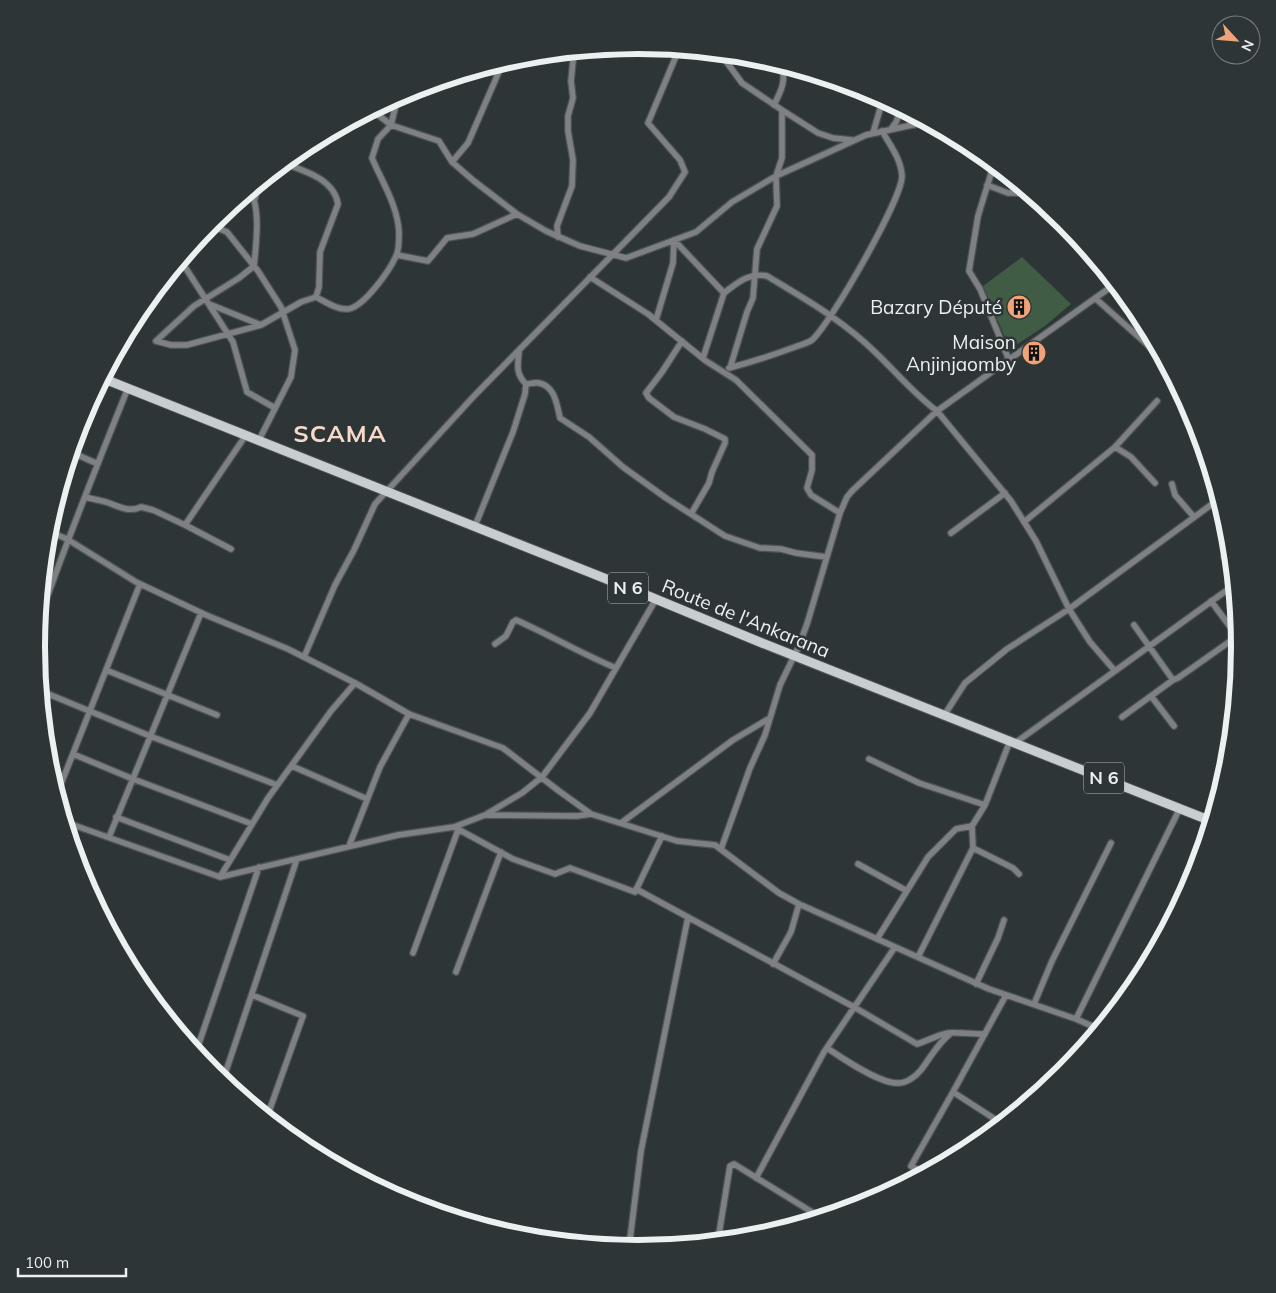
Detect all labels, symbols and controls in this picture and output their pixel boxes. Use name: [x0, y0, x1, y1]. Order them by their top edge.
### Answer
north arrow: [1211, 15, 1261, 65]
text: N: [1237, 37, 1258, 54]
building icon: Bazary Député: [1006, 294, 1032, 320]
place label: Bazary Député: [870, 295, 1002, 319]
place label: Maison Anjinjaomby: [906, 330, 1016, 376]
building icon: Maison Anjinjaomby: [1021, 340, 1047, 366]
district label: SCAMA: [293, 418, 387, 448]
road number: N 6: [608, 572, 648, 604]
street label: Route de l'Ankarana: [659, 573, 833, 663]
road number: N 6: [1084, 762, 1124, 794]
scale bar: [18, 1246, 125, 1278]
text: 100 m: [25, 1253, 69, 1272]

